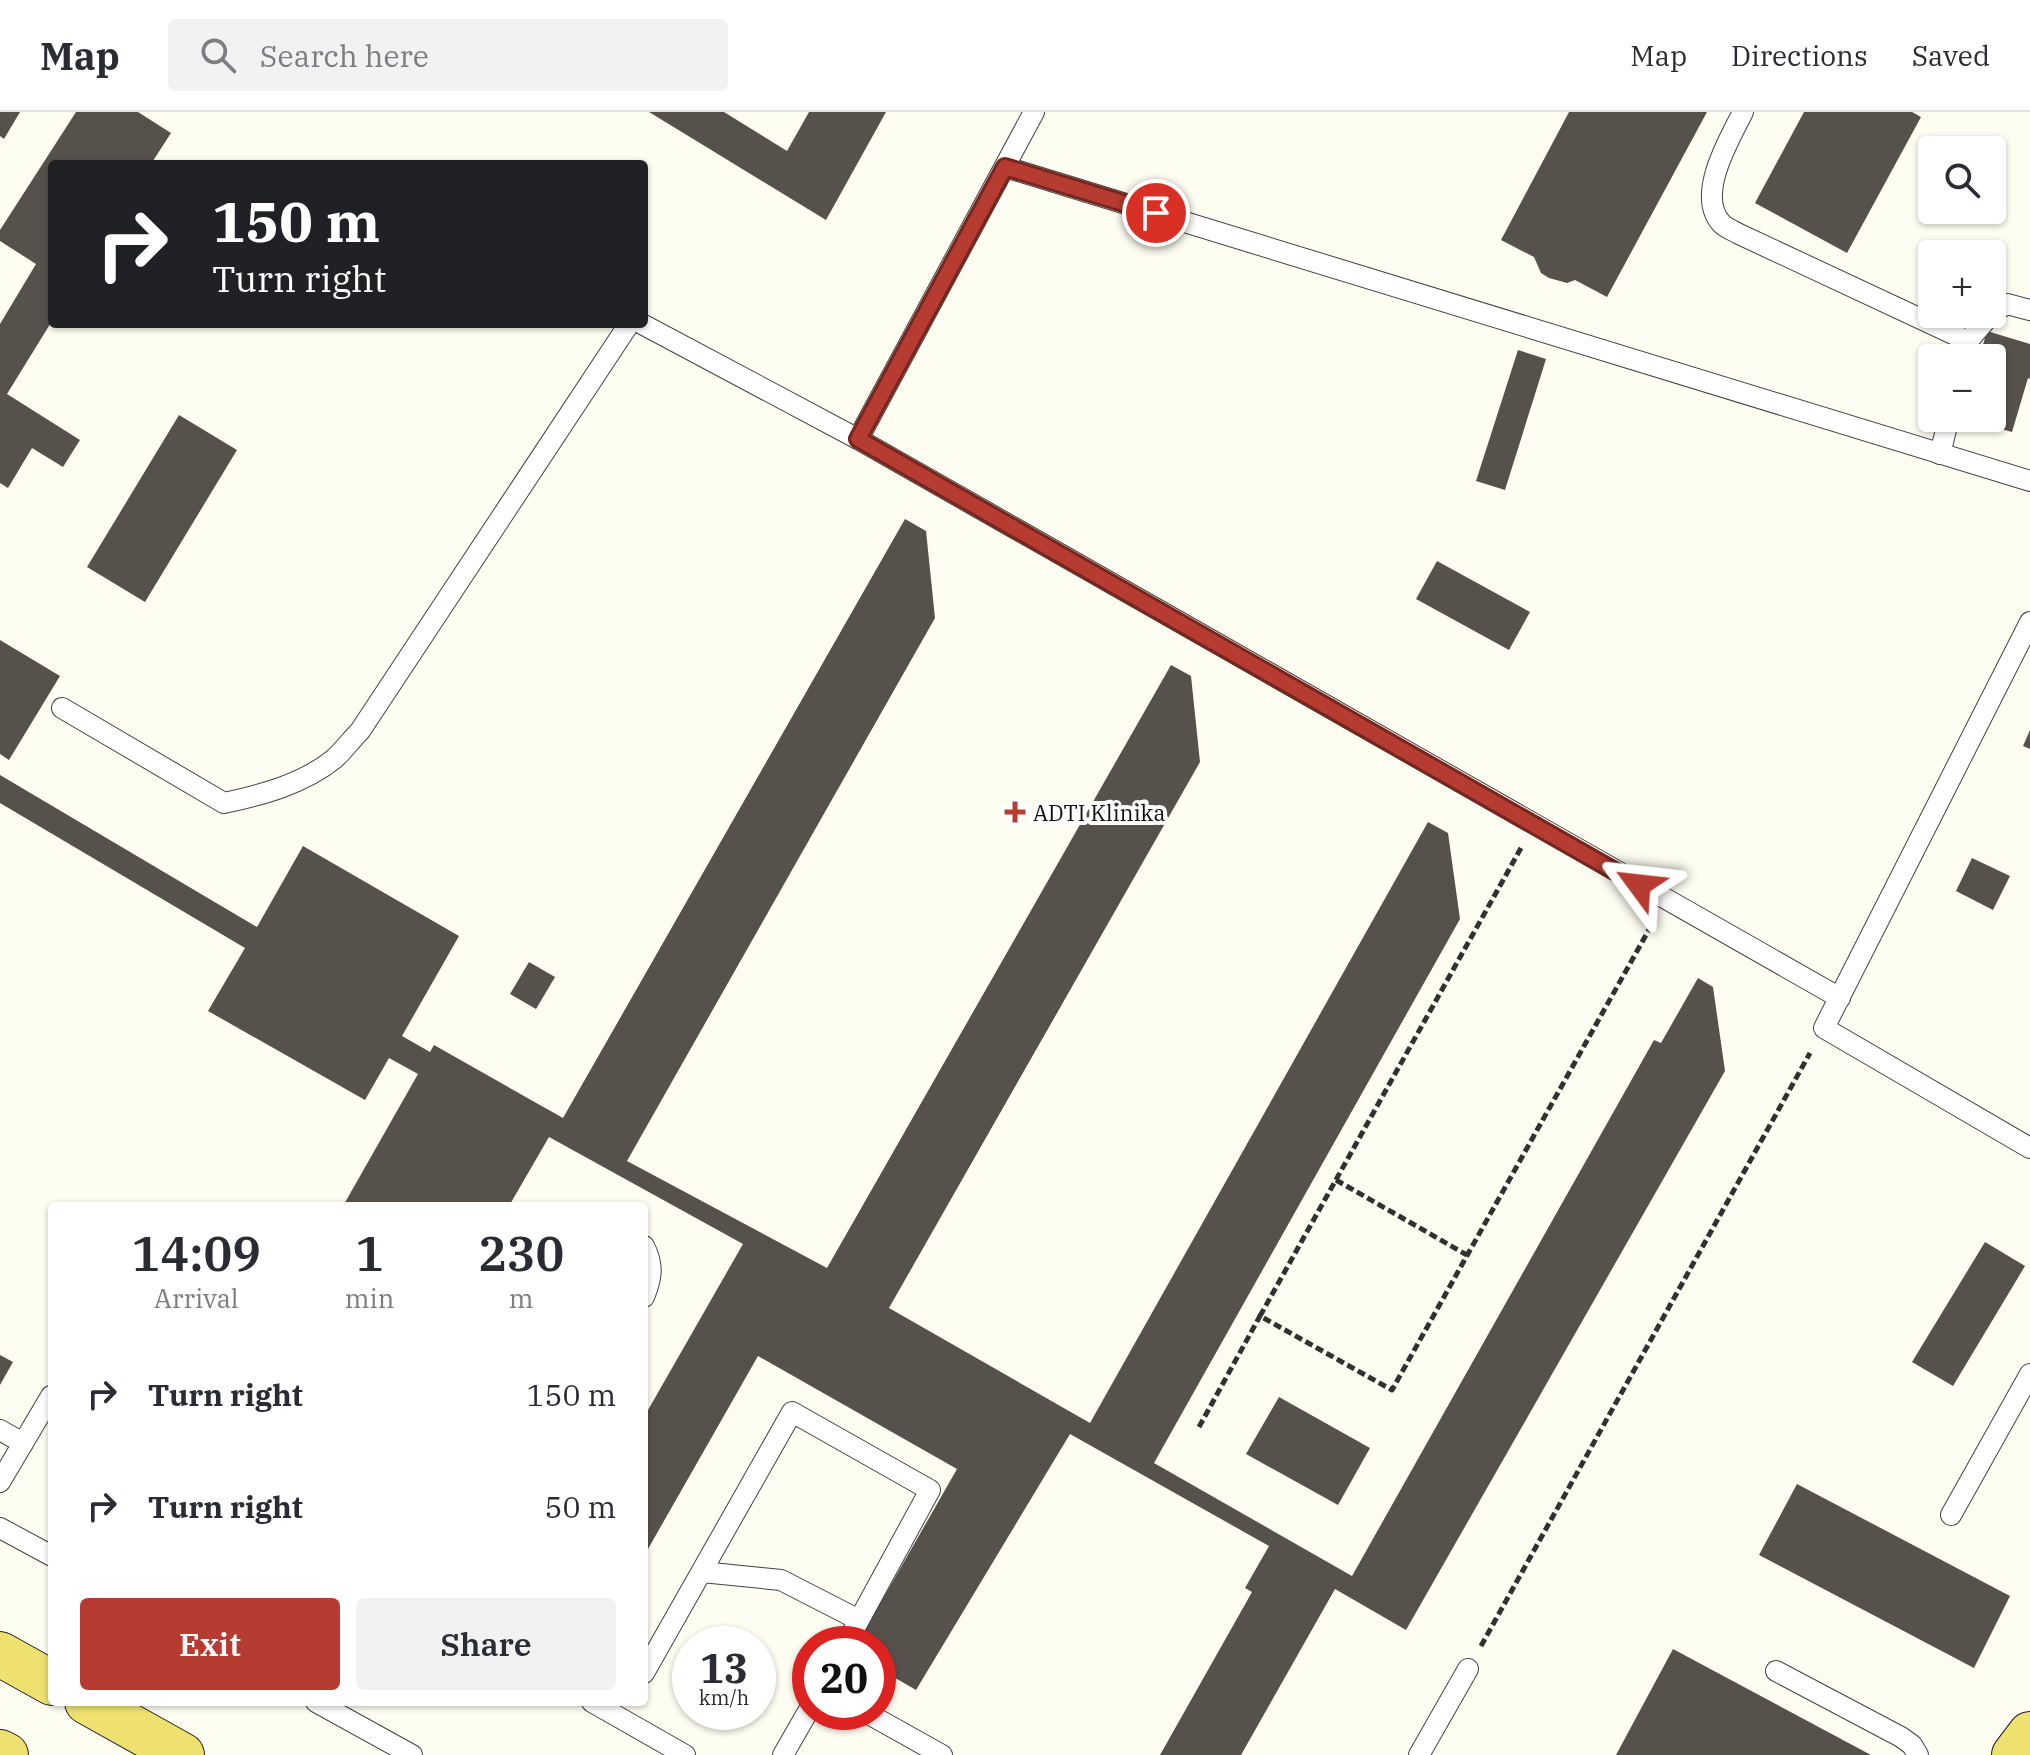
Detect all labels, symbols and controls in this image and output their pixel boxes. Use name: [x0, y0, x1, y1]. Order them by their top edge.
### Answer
search box: [168, 19, 728, 91]
text: Map: [40, 31, 120, 80]
icon: search: [196, 33, 240, 77]
text: Search here: [260, 36, 429, 75]
text: Map: [1630, 37, 1687, 74]
text: Directions: [1731, 37, 1868, 74]
text: Saved: [1912, 37, 1990, 74]
map controls: [1918, 136, 2006, 432]
button: search: [1918, 136, 2006, 224]
pin: [1122, 179, 1190, 247]
text: 150 m: [212, 185, 380, 257]
icon: arrive: [1134, 191, 1178, 235]
icon: right: [80, 192, 184, 296]
button: +: [1918, 240, 2006, 328]
text: Turn right: [212, 255, 386, 302]
button: −: [1918, 344, 2006, 432]
place label: ADTI Klinika: [1033, 798, 1165, 827]
marker: ADTI Klinika: [1004, 801, 1026, 823]
position arrow: [1597, 843, 1681, 927]
text: 14:09: [132, 1222, 261, 1284]
text: 1: [355, 1222, 384, 1284]
text: 230: [478, 1222, 564, 1284]
text: Arrival: [154, 1281, 239, 1315]
text: min: [345, 1281, 394, 1315]
text: m: [509, 1281, 534, 1315]
icon: right: [80, 1372, 124, 1416]
text: Turn right: [148, 1375, 303, 1414]
text: 150 m: [526, 1375, 616, 1414]
icon: right: [80, 1484, 124, 1528]
text: Turn right: [148, 1487, 303, 1526]
text: 50 m: [544, 1487, 616, 1526]
button: Exit: [80, 1598, 340, 1690]
button: Share: [356, 1598, 616, 1690]
speed limit sign: 20: [792, 1626, 896, 1730]
text: 13: [700, 1642, 748, 1694]
text: km/h: [699, 1684, 749, 1711]

